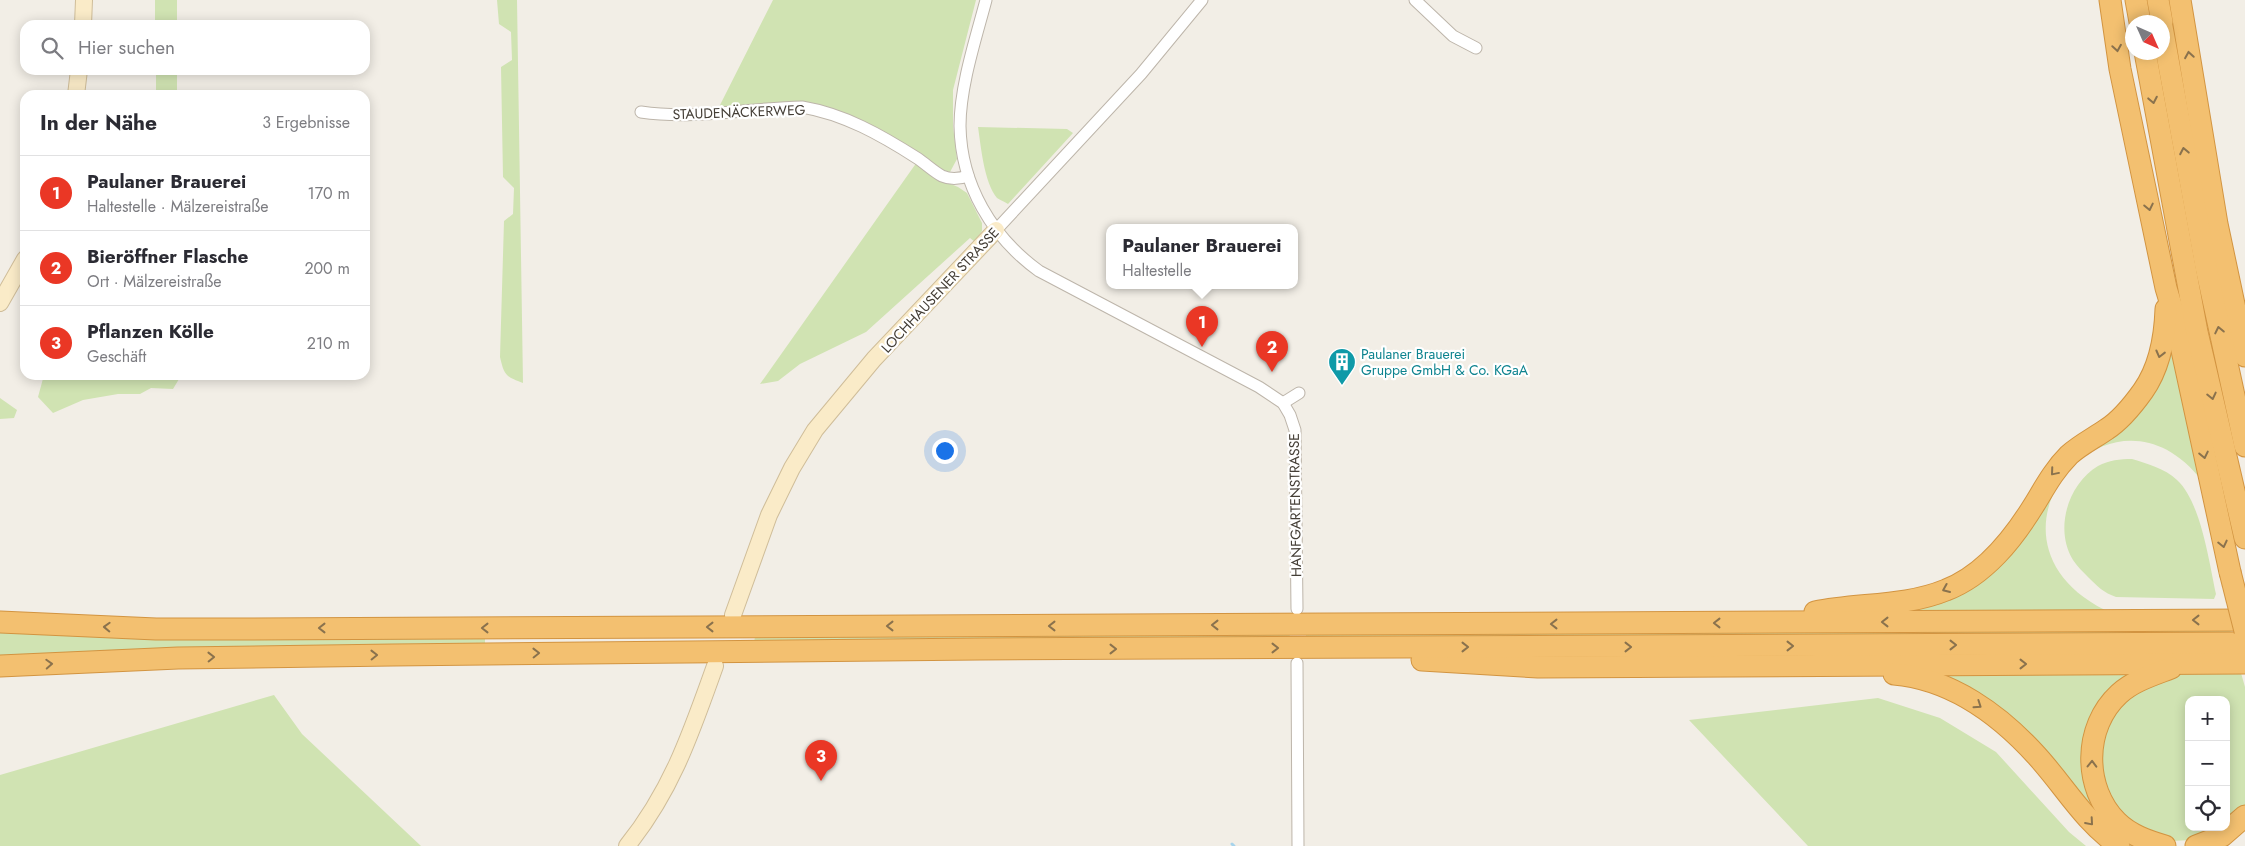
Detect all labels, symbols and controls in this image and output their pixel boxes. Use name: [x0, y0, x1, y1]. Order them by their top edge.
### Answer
north arrow: [2125, 15, 2170, 60]
search box: [20, 20, 370, 75]
icon: search: [38, 34, 66, 62]
text: Hier suchen: [78, 34, 175, 61]
one-way arrow: [2111, 45, 2122, 53]
one-way arrow: [2185, 50, 2195, 59]
one-way arrow: [2148, 96, 2158, 105]
street label: STAUDENÄCKERWEG: [672, 100, 806, 124]
text: In der Nähe: [40, 108, 157, 138]
text: 3 Ergebnisse: [262, 111, 350, 134]
one-way arrow: [2179, 146, 2190, 155]
text: Paulaner Brauerei: [87, 168, 246, 195]
text: 1: [52, 182, 60, 205]
text: 170 m: [308, 182, 350, 205]
text: Haltestelle · Mälzereistraße: [87, 195, 269, 218]
one-way arrow: [2143, 203, 2154, 212]
street label: LOCHHAUSENER STRASSE: [876, 223, 1004, 357]
popup: [1106, 224, 1298, 289]
text: Paulaner Brauerei: [1122, 232, 1282, 259]
text: Bieröffner Flasche: [87, 243, 249, 270]
text: 2: [51, 257, 61, 280]
text: 200 m: [304, 257, 350, 280]
text: Haltestelle: [1122, 259, 1191, 282]
text: Ort · Mälzereistraße: [87, 270, 222, 293]
pin: 1: [1186, 306, 1218, 347]
text: Pflanzen Kölle: [87, 318, 214, 345]
one-way arrow: [2214, 326, 2225, 334]
pin: 2: [1256, 331, 1288, 372]
text: 3: [51, 332, 61, 355]
text: 210 m: [307, 332, 350, 355]
place label: Paulaner Brauerei Gruppe GmbH & Co. KGaA: [1361, 344, 1529, 380]
text: Geschäft: [87, 345, 146, 368]
building icon: Paulaner Brauerei Gruppe GmbH & Co. KGaA: [1327, 347, 1357, 386]
one-way arrow: [2155, 350, 2166, 358]
one-way arrow: [2206, 391, 2217, 400]
street label: HANFGARTENSTRASSE: [1284, 433, 1306, 577]
your location: [932, 438, 958, 464]
one-way arrow: [2199, 451, 2209, 460]
one-way arrow: [2051, 467, 2060, 476]
one-way arrow: [2218, 540, 2228, 549]
one-way arrow: [1942, 583, 1951, 593]
one-way arrow: [2192, 615, 2200, 625]
one-way arrow: [1712, 617, 1720, 628]
one-way arrow: [1881, 617, 1889, 627]
one-way arrow: [1550, 619, 1558, 629]
one-way arrow: [1211, 620, 1218, 630]
one-way arrow: [103, 621, 111, 632]
one-way arrow: [886, 621, 894, 631]
one-way arrow: [1048, 621, 1056, 631]
one-way arrow: [706, 622, 714, 632]
one-way arrow: [318, 623, 326, 633]
one-way arrow: [481, 623, 488, 633]
one-way arrow: [1950, 640, 1957, 650]
one-way arrow: [1787, 641, 1795, 651]
one-way arrow: [1462, 642, 1470, 652]
one-way arrow: [1624, 642, 1632, 652]
one-way arrow: [1272, 643, 1279, 653]
one-way arrow: [1109, 644, 1117, 654]
one-way arrow: [532, 648, 540, 658]
one-way arrow: [370, 650, 378, 660]
one-way arrow: [208, 652, 215, 662]
one-way arrow: [45, 658, 53, 669]
one-way arrow: [2020, 659, 2027, 669]
map controls: [2185, 696, 2230, 831]
button: +: [2185, 696, 2230, 741]
one-way arrow: [1973, 699, 1982, 709]
pin: 3: [805, 740, 837, 781]
button: −: [2185, 741, 2230, 786]
one-way arrow: [2087, 760, 2097, 768]
button: locate: [2185, 786, 2230, 831]
one-way arrow: [2085, 816, 2094, 825]

